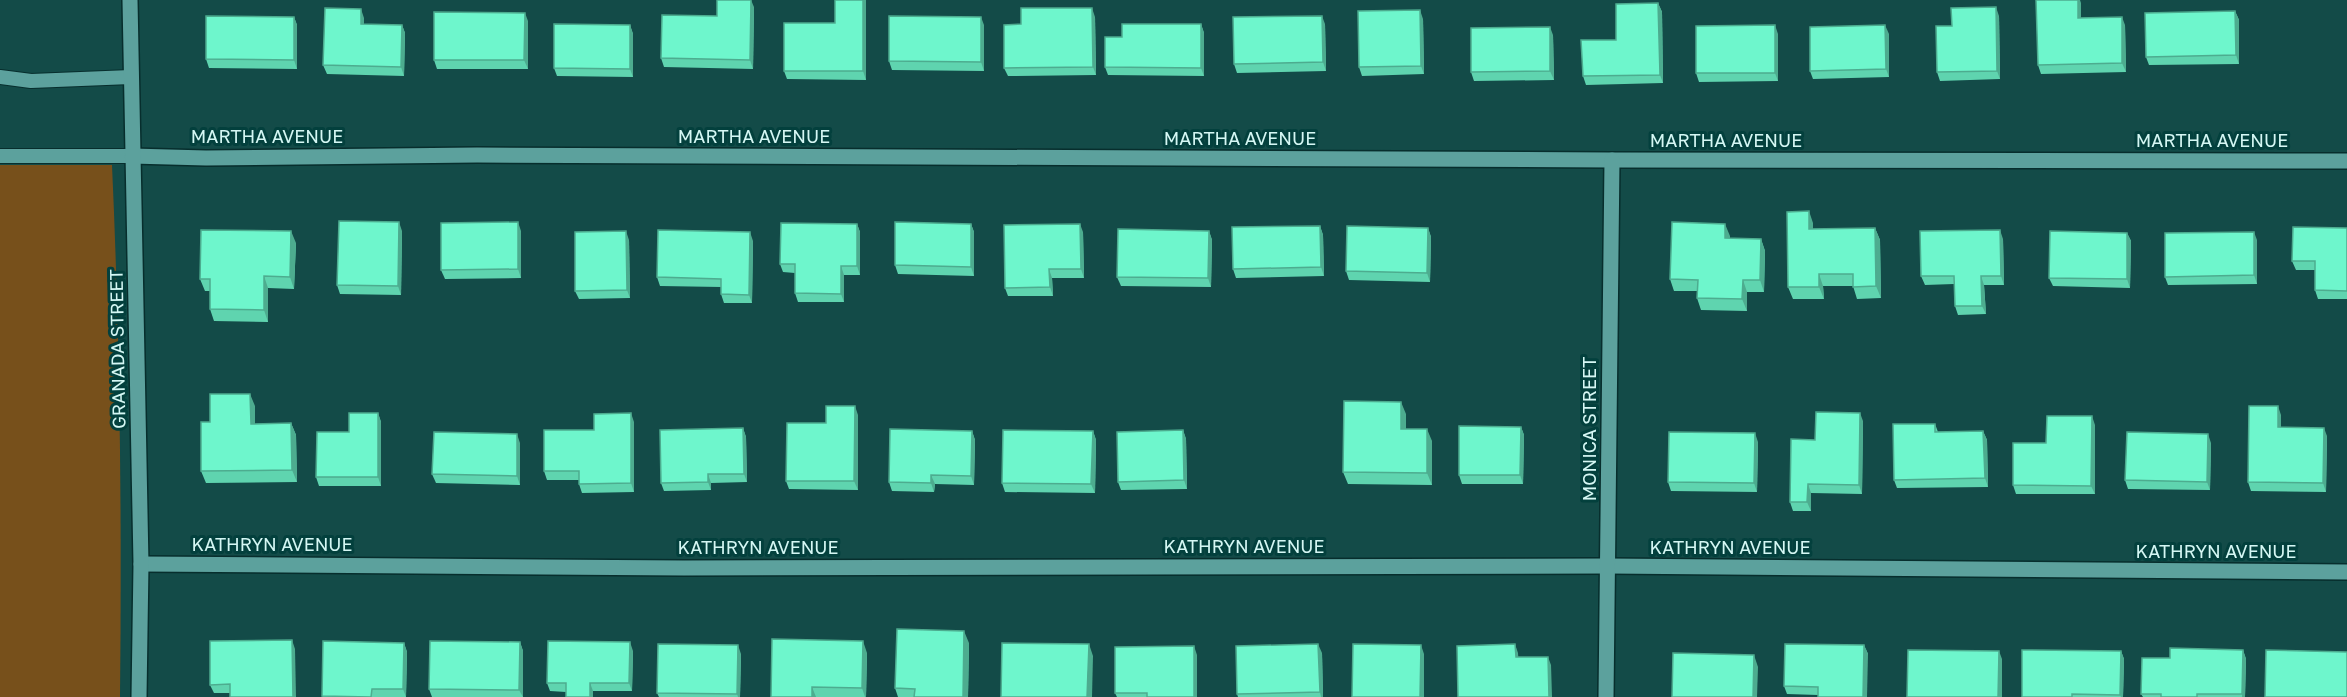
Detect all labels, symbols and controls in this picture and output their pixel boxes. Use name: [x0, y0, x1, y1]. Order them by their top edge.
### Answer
street label: MARTHA AVENUE: [191, 125, 343, 147]
street label: MARTHA AVENUE: [678, 125, 830, 147]
street label: MARTHA AVENUE: [1164, 127, 1316, 149]
street label: MARTHA AVENUE: [1650, 129, 1802, 151]
street label: MARTHA AVENUE: [2136, 129, 2288, 151]
street label: GRANADA STREET: [105, 269, 129, 429]
street label: MONICA STREET: [1578, 357, 1600, 501]
street label: KATHRYN AVENUE: [192, 533, 352, 555]
street label: KATHRYN AVENUE: [1164, 535, 1324, 557]
street label: KATHRYN AVENUE: [678, 536, 838, 558]
street label: KATHRYN AVENUE: [1650, 536, 1810, 558]
street label: KATHRYN AVENUE: [2136, 540, 2296, 562]

